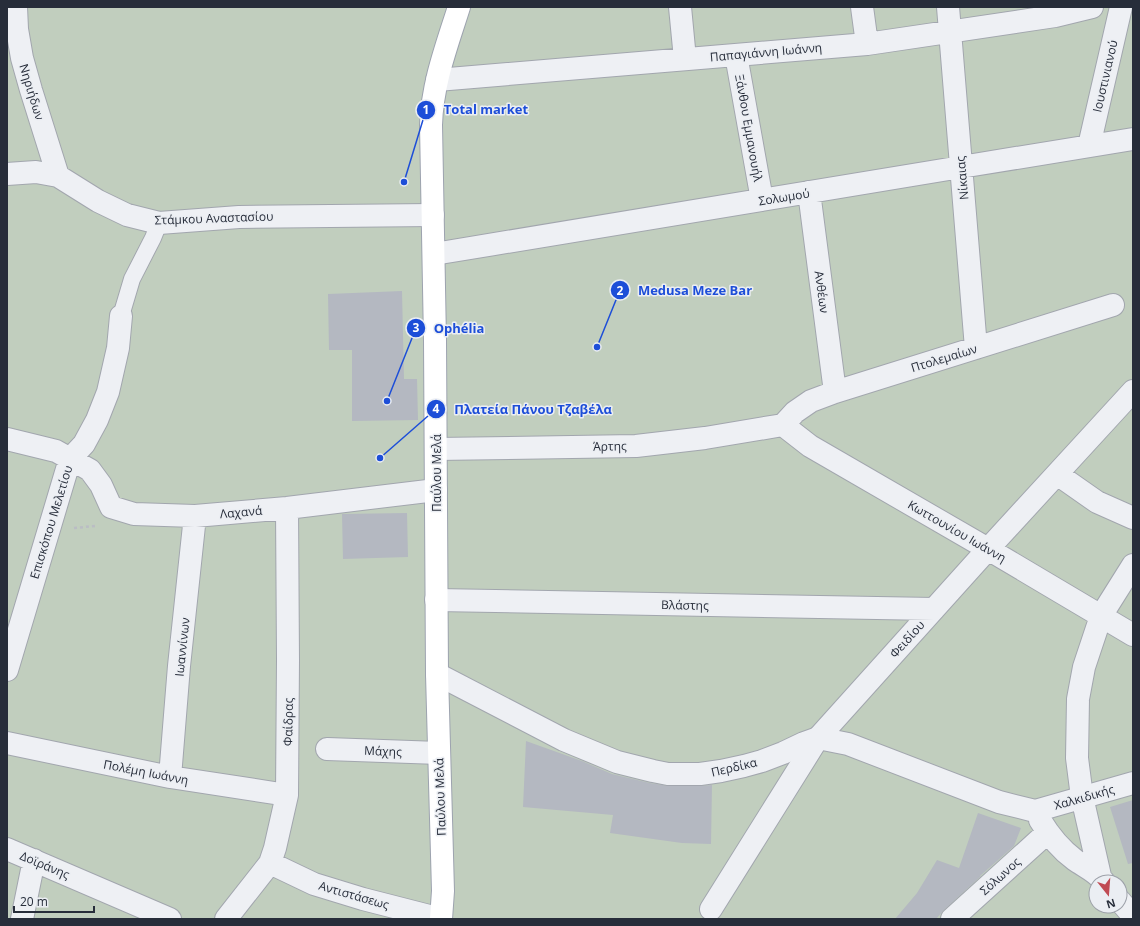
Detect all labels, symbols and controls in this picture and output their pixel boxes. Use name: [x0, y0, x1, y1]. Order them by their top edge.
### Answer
street label: Ιουστινιανού: [1088, 38, 1122, 114]
street label: Παπαγιάννη Ιωάννη: [709, 39, 823, 65]
street label: Νηριήδων: [15, 62, 49, 122]
street label: Ξάνθου Εμμανουήλ: [731, 73, 767, 184]
callout: Total market: [416, 97, 536, 122]
text: Total market: [444, 100, 529, 118]
text: 1: [423, 101, 429, 118]
street label: Νίκαιας: [952, 155, 972, 201]
street label: Σολωμού: [757, 185, 811, 209]
street label: Στάμκου Αναστασίου: [154, 207, 274, 229]
street label: Ανθέων: [811, 270, 833, 314]
callout: Medusa Meze Bar: [610, 278, 761, 303]
text: Medusa Meze Bar: [638, 281, 752, 299]
text: 2: [617, 282, 624, 299]
callout: Ophélia: [406, 316, 493, 341]
text: 3: [413, 319, 420, 336]
text: Ophélia: [434, 319, 484, 337]
street label: Πτολεμαίων: [909, 340, 979, 376]
callout: Πλατεία Πάνου Τζαβέλα: [426, 397, 620, 422]
text: 4: [433, 400, 440, 417]
text: Πλατεία Πάνου Τζαβέλα: [454, 400, 612, 418]
street label: Παύλου Μελά: [428, 433, 445, 512]
street label: Άρτης: [593, 437, 627, 455]
street label: Επισκόπου Μελετίου: [26, 463, 76, 581]
street label: Κωττουνίου Ιωάννη: [905, 496, 1009, 566]
street label: Λαχανά: [219, 502, 263, 522]
street label: Βλάστης: [661, 596, 709, 614]
street label: Ιωαννίνων: [170, 617, 194, 677]
street label: Φειδίου: [886, 617, 928, 661]
street label: Φαίδρας: [279, 697, 297, 746]
street label: Μάχης: [364, 742, 402, 760]
street label: Περδίκα: [709, 753, 759, 781]
street label: Πολέμη Ιωάννη: [102, 755, 190, 789]
street label: Παύλου Μελά: [430, 757, 450, 836]
street label: Χαλκιδικής: [1052, 780, 1116, 814]
street label: Δοϊράνης: [18, 847, 73, 883]
street label: Σόλωνος: [976, 853, 1024, 899]
north arrow: [1088, 874, 1128, 914]
street label: Αντιστάσεως: [317, 877, 391, 913]
scale bar: [14, 888, 94, 914]
text: 20 m: [20, 893, 48, 910]
text: N: [1105, 896, 1118, 913]

